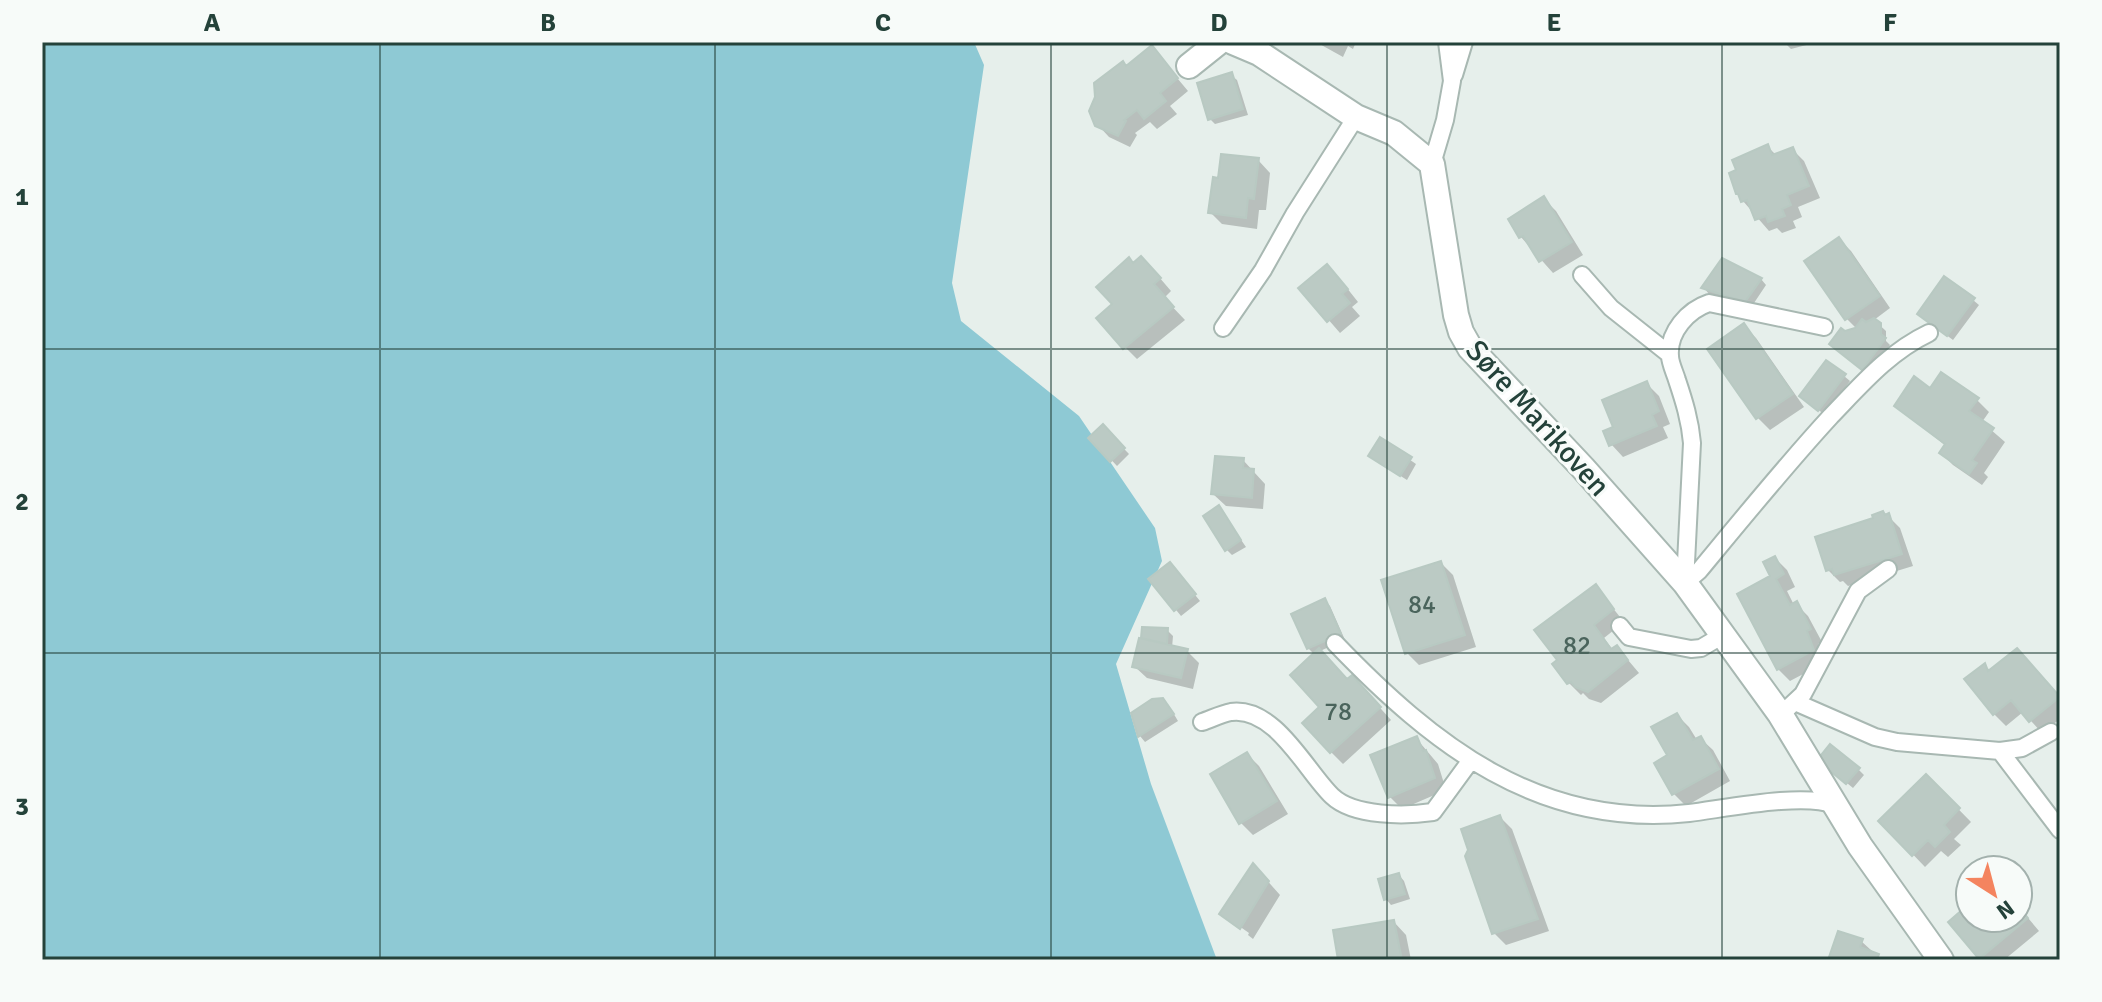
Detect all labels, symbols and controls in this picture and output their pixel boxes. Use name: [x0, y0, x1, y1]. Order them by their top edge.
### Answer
text: A: [204, 7, 221, 39]
text: B: [540, 7, 556, 39]
text: C: [875, 7, 891, 39]
text: D: [1210, 7, 1228, 39]
text: E: [1547, 7, 1561, 39]
text: F: [1883, 7, 1897, 39]
text: 1: [15, 181, 29, 213]
street label: Søre Marikoven: [1458, 332, 1618, 504]
text: 2: [15, 486, 29, 518]
house number: 84: [1408, 589, 1436, 621]
house number: 82: [1563, 630, 1591, 662]
house number: 78: [1324, 696, 1352, 728]
text: 3: [15, 791, 29, 823]
north arrow: [1954, 854, 2034, 934]
text: N: [1991, 894, 2020, 925]

